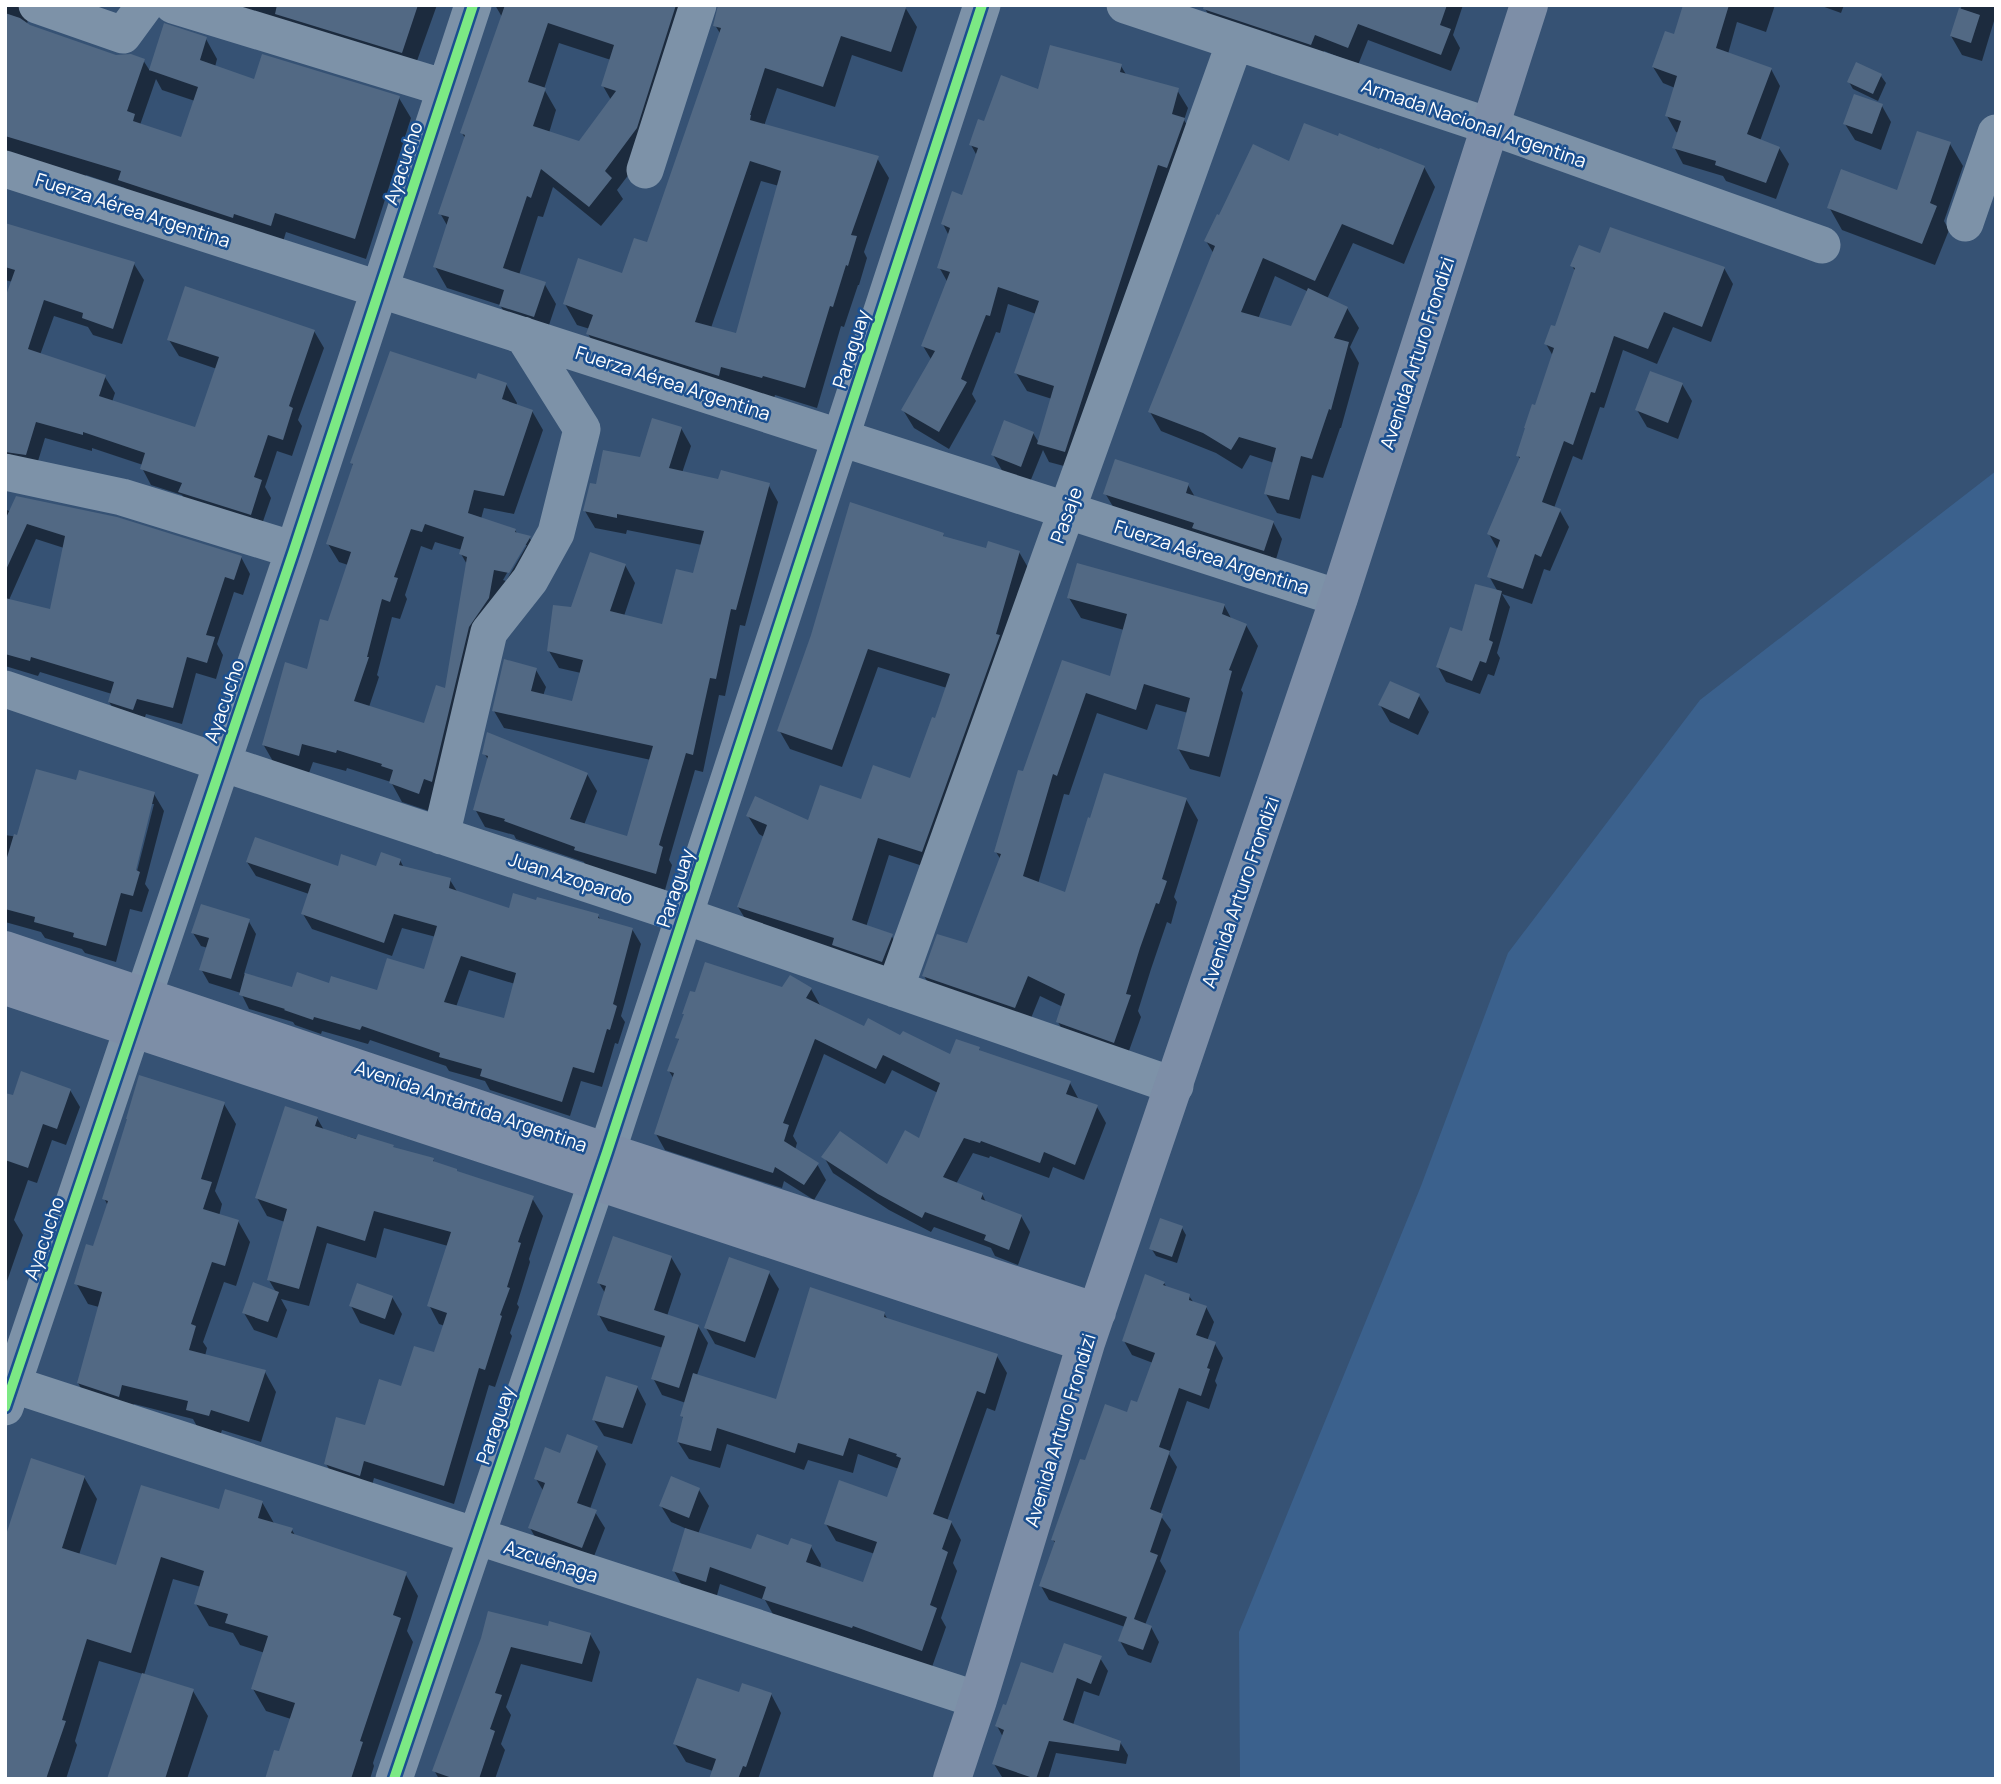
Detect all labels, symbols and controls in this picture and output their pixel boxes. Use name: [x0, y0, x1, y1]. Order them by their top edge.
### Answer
street label: Armada Nacional Argentina: [1358, 72, 1590, 174]
street label: Ayacucho: [377, 118, 429, 208]
street label: Fuerza Aérea Argentina: [32, 166, 234, 254]
street label: Avenida Arturo Frondizi: [1374, 253, 1460, 453]
street label: Paraguay: [826, 306, 876, 392]
street label: Fuerza Aérea Argentina: [572, 339, 774, 427]
street label: Pasaje: [1044, 483, 1088, 547]
street label: Fuerza Aérea Argentina: [1111, 513, 1313, 601]
street label: Ayacucho: [198, 656, 250, 746]
street label: Avenida Arturo Frondizi: [1195, 793, 1285, 991]
street label: Paraguay: [650, 845, 700, 931]
street label: Juan Azopardo: [506, 846, 636, 910]
street label: Avenida Antártida Argentina: [351, 1054, 591, 1158]
street label: Ayacucho: [18, 1193, 70, 1283]
street label: Avenida Arturo Frondizi: [1018, 1330, 1102, 1530]
street label: Paraguay: [469, 1382, 521, 1468]
street label: Azcuénaga: [501, 1534, 601, 1588]

